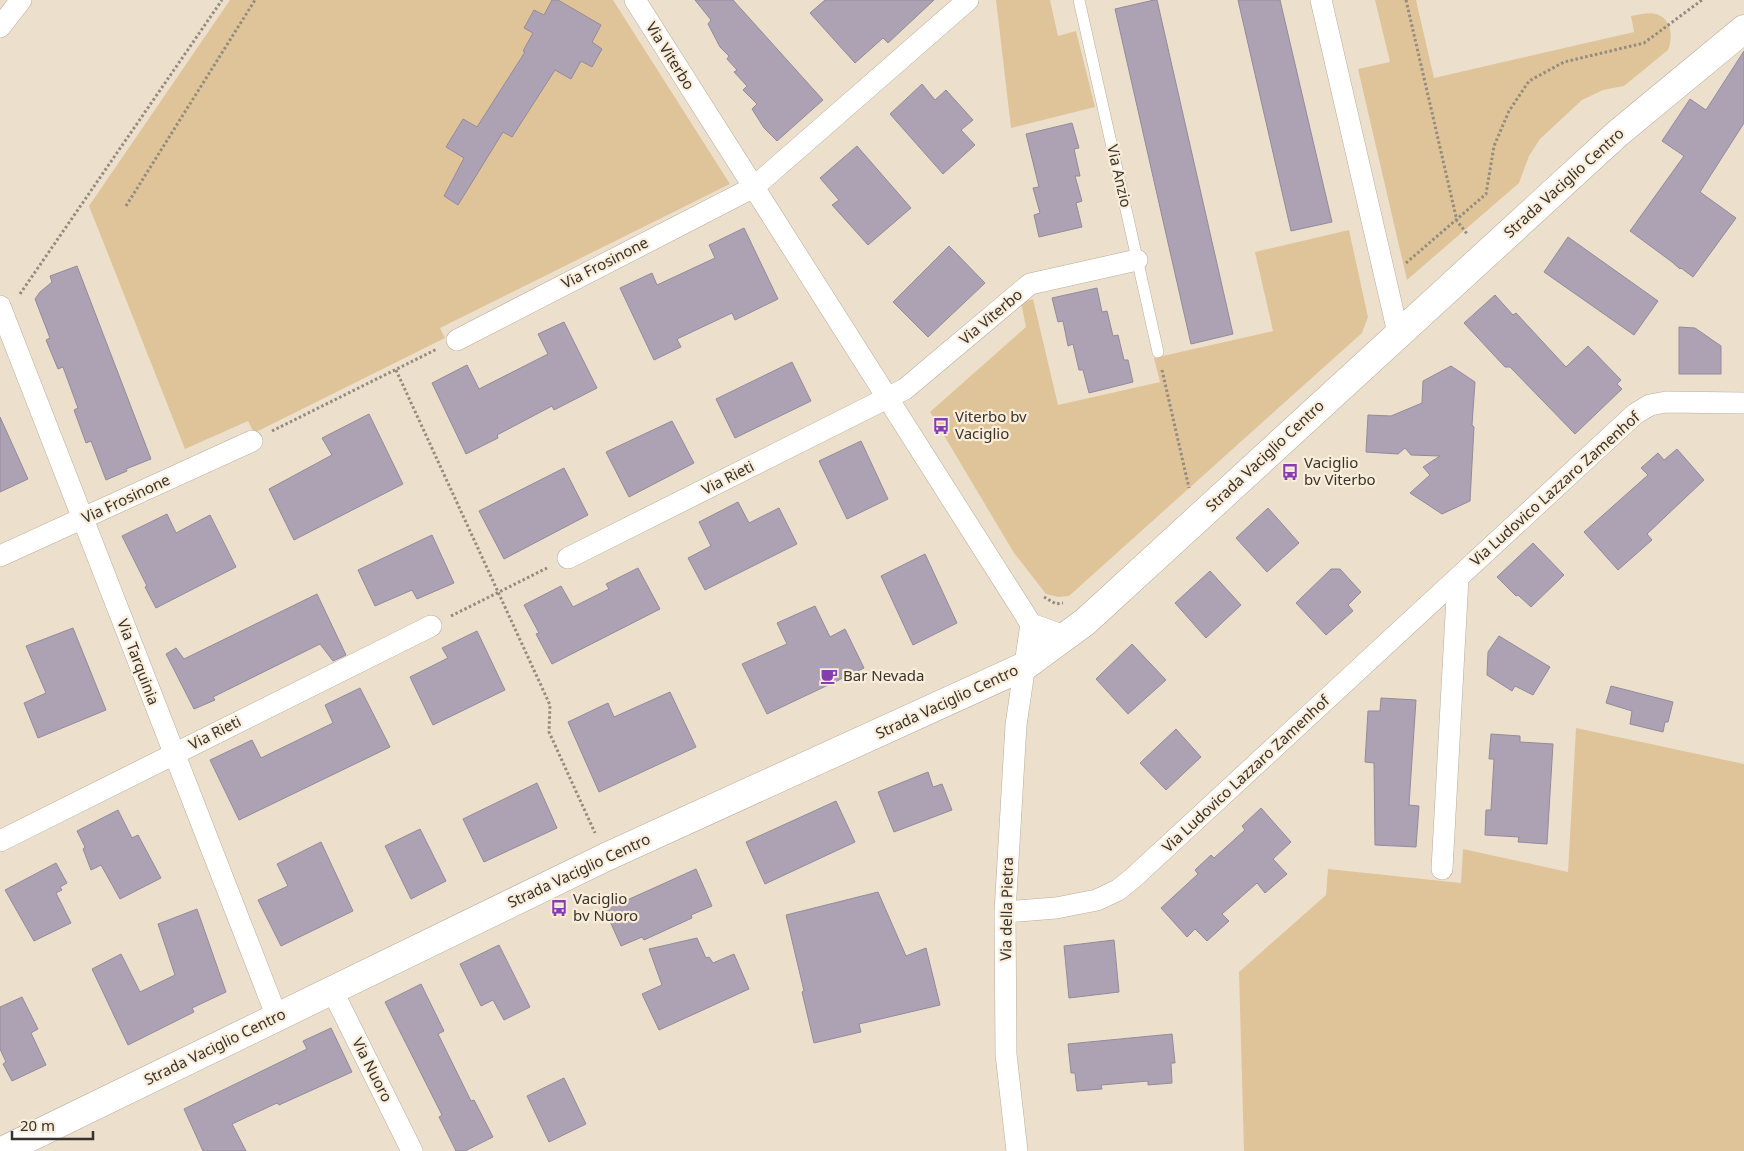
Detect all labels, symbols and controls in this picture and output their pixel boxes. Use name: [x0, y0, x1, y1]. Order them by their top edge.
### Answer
street label: Via Viterbo: [642, 18, 700, 93]
street label: Strada Vaciglio Centro: [1499, 123, 1628, 242]
street label: Via Anzio: [1103, 142, 1137, 209]
street label: Via Frosinone: [558, 232, 651, 293]
street label: Via Viterbo: [955, 284, 1026, 348]
street label: Strada Vaciglio Centro: [1201, 395, 1328, 516]
place label: Viterbo bv Vaciglio: [955, 406, 1027, 443]
street label: Via Ludovico Lazzaro Zamenhof: [1465, 406, 1644, 570]
bus stop icon: Viterbo bv Vaciglio: [931, 416, 951, 436]
place label: Vaciglio bv Viterbo: [1304, 452, 1376, 489]
street label: Via Rieti: [698, 455, 757, 499]
bus stop icon: Vaciglio bv Viterbo: [1280, 462, 1300, 482]
street label: Via Frosinone: [78, 469, 173, 527]
street label: Via Tarquinia: [113, 616, 164, 707]
street label: Strada Vaciglio Centro: [872, 659, 1021, 743]
place label: Bar Nevada: [843, 665, 925, 685]
cafe icon: Bar Nevada: [819, 666, 839, 686]
street label: Via Ludovico Lazzaro Zamenhof: [1157, 690, 1334, 856]
street label: Via Rieti: [185, 710, 244, 754]
street label: Strada Vaciglio Centro: [504, 828, 653, 912]
street label: Via della Pietra: [995, 857, 1017, 961]
place label: Vaciglio bv Nuoro: [573, 888, 638, 925]
bus stop icon: Vaciglio bv Nuoro: [549, 898, 569, 918]
street label: Strada Vaciglio Centro: [140, 1003, 289, 1089]
street label: Via Nuoro: [348, 1034, 398, 1105]
scale bar: [12, 1108, 94, 1140]
text: 20 m: [20, 1115, 55, 1135]

